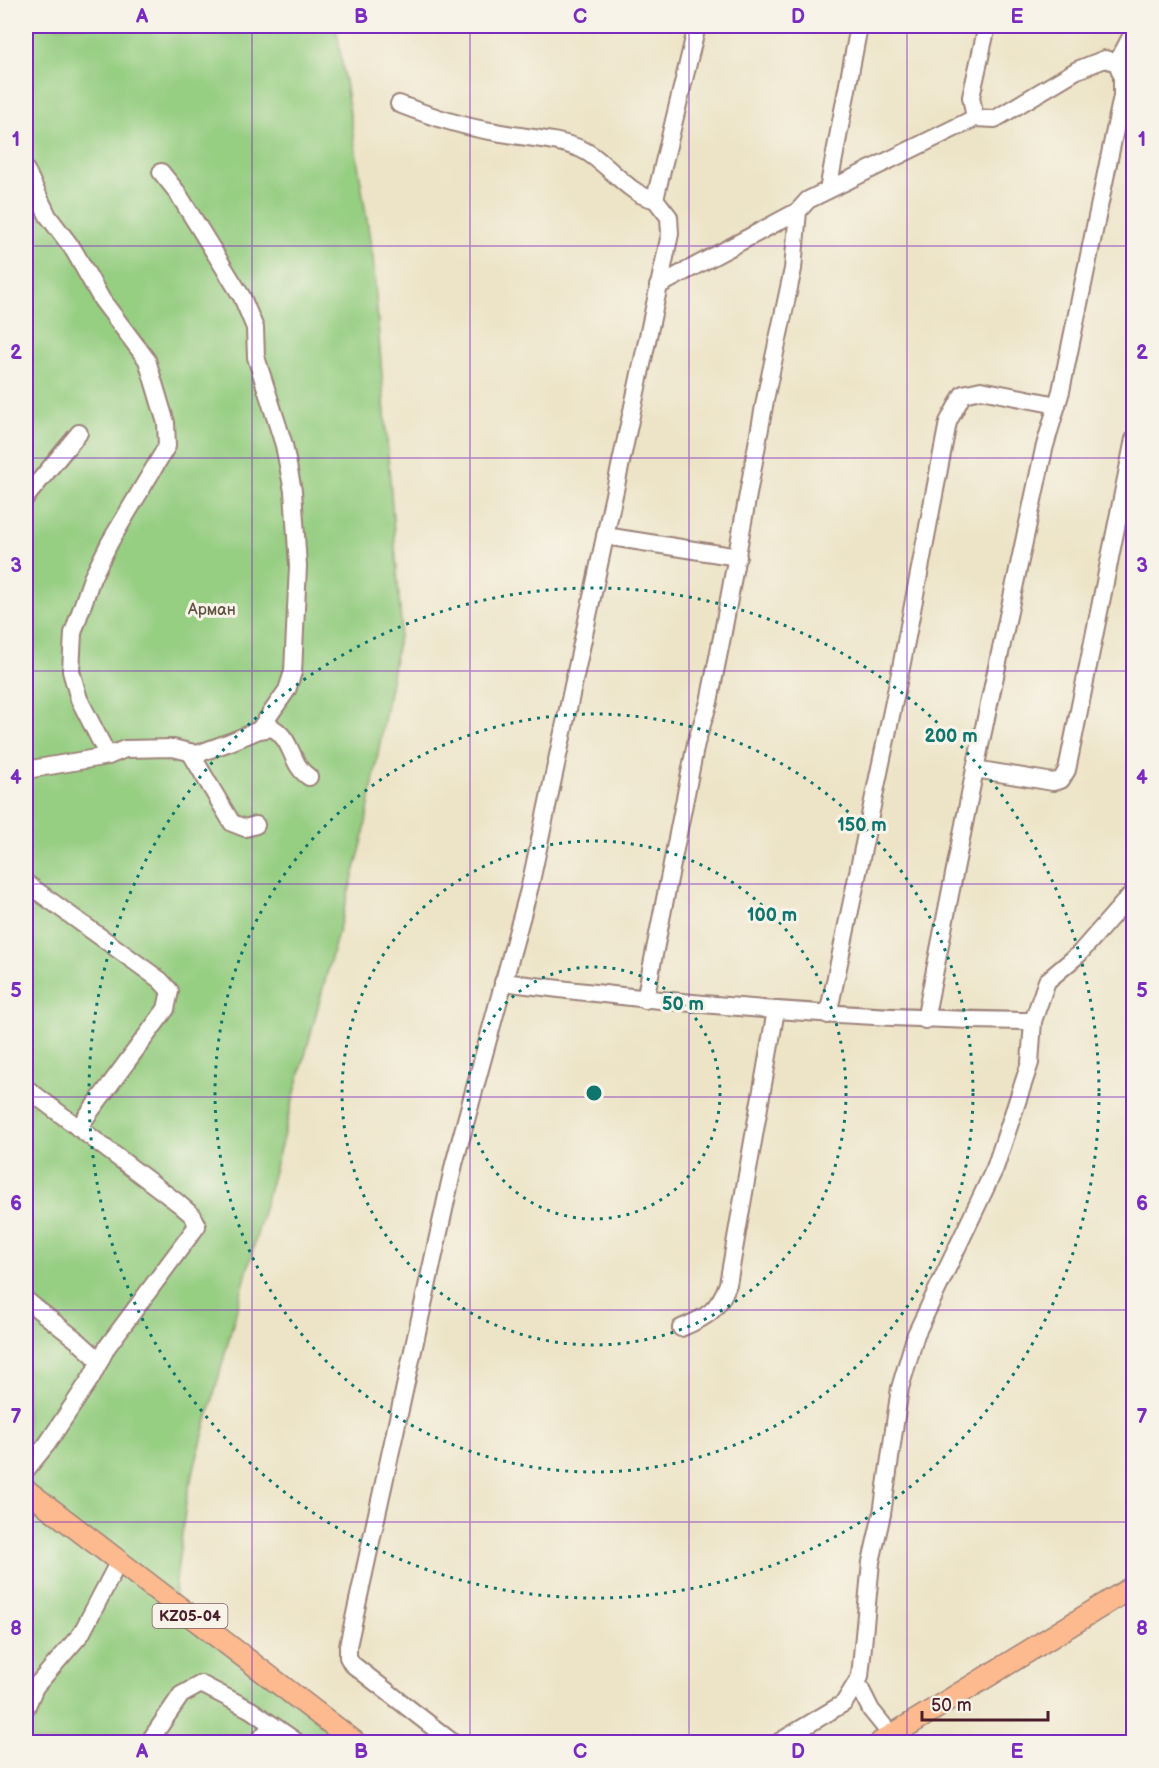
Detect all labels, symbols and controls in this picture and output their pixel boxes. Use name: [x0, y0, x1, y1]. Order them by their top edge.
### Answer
text: A: [135, 5, 149, 29]
text: B: [354, 5, 368, 29]
text: C: [573, 5, 587, 29]
text: D: [791, 5, 805, 29]
text: E: [1011, 5, 1024, 29]
text: 1: [12, 128, 20, 152]
text: 1: [1138, 128, 1146, 152]
text: 2: [10, 341, 22, 365]
text: 2: [1136, 341, 1148, 365]
text: 3: [10, 554, 22, 578]
text: 3: [1136, 554, 1148, 578]
park label: Арман: [187, 601, 236, 620]
text: 200 m: [924, 726, 978, 747]
text: 4: [10, 766, 22, 790]
text: 4: [1136, 766, 1148, 790]
text: 150 m: [837, 815, 887, 836]
text: 100 m: [747, 905, 797, 926]
text: 5: [10, 979, 22, 1003]
text: 5: [1136, 979, 1148, 1003]
text: 50 m: [662, 994, 704, 1015]
centre of rings: [584, 1083, 604, 1103]
text: 6: [10, 1192, 22, 1216]
text: 6: [1136, 1192, 1148, 1216]
text: 7: [10, 1405, 22, 1429]
text: 7: [1136, 1405, 1148, 1429]
road number: KZ05-04: [152, 1604, 228, 1628]
text: 8: [10, 1617, 22, 1641]
text: 8: [1136, 1617, 1148, 1641]
scale bar: [922, 1684, 1048, 1722]
text: 50 m: [931, 1695, 972, 1716]
text: A: [135, 1740, 149, 1764]
text: B: [354, 1740, 368, 1764]
text: C: [573, 1740, 587, 1764]
text: D: [791, 1740, 805, 1764]
text: E: [1011, 1740, 1024, 1764]

